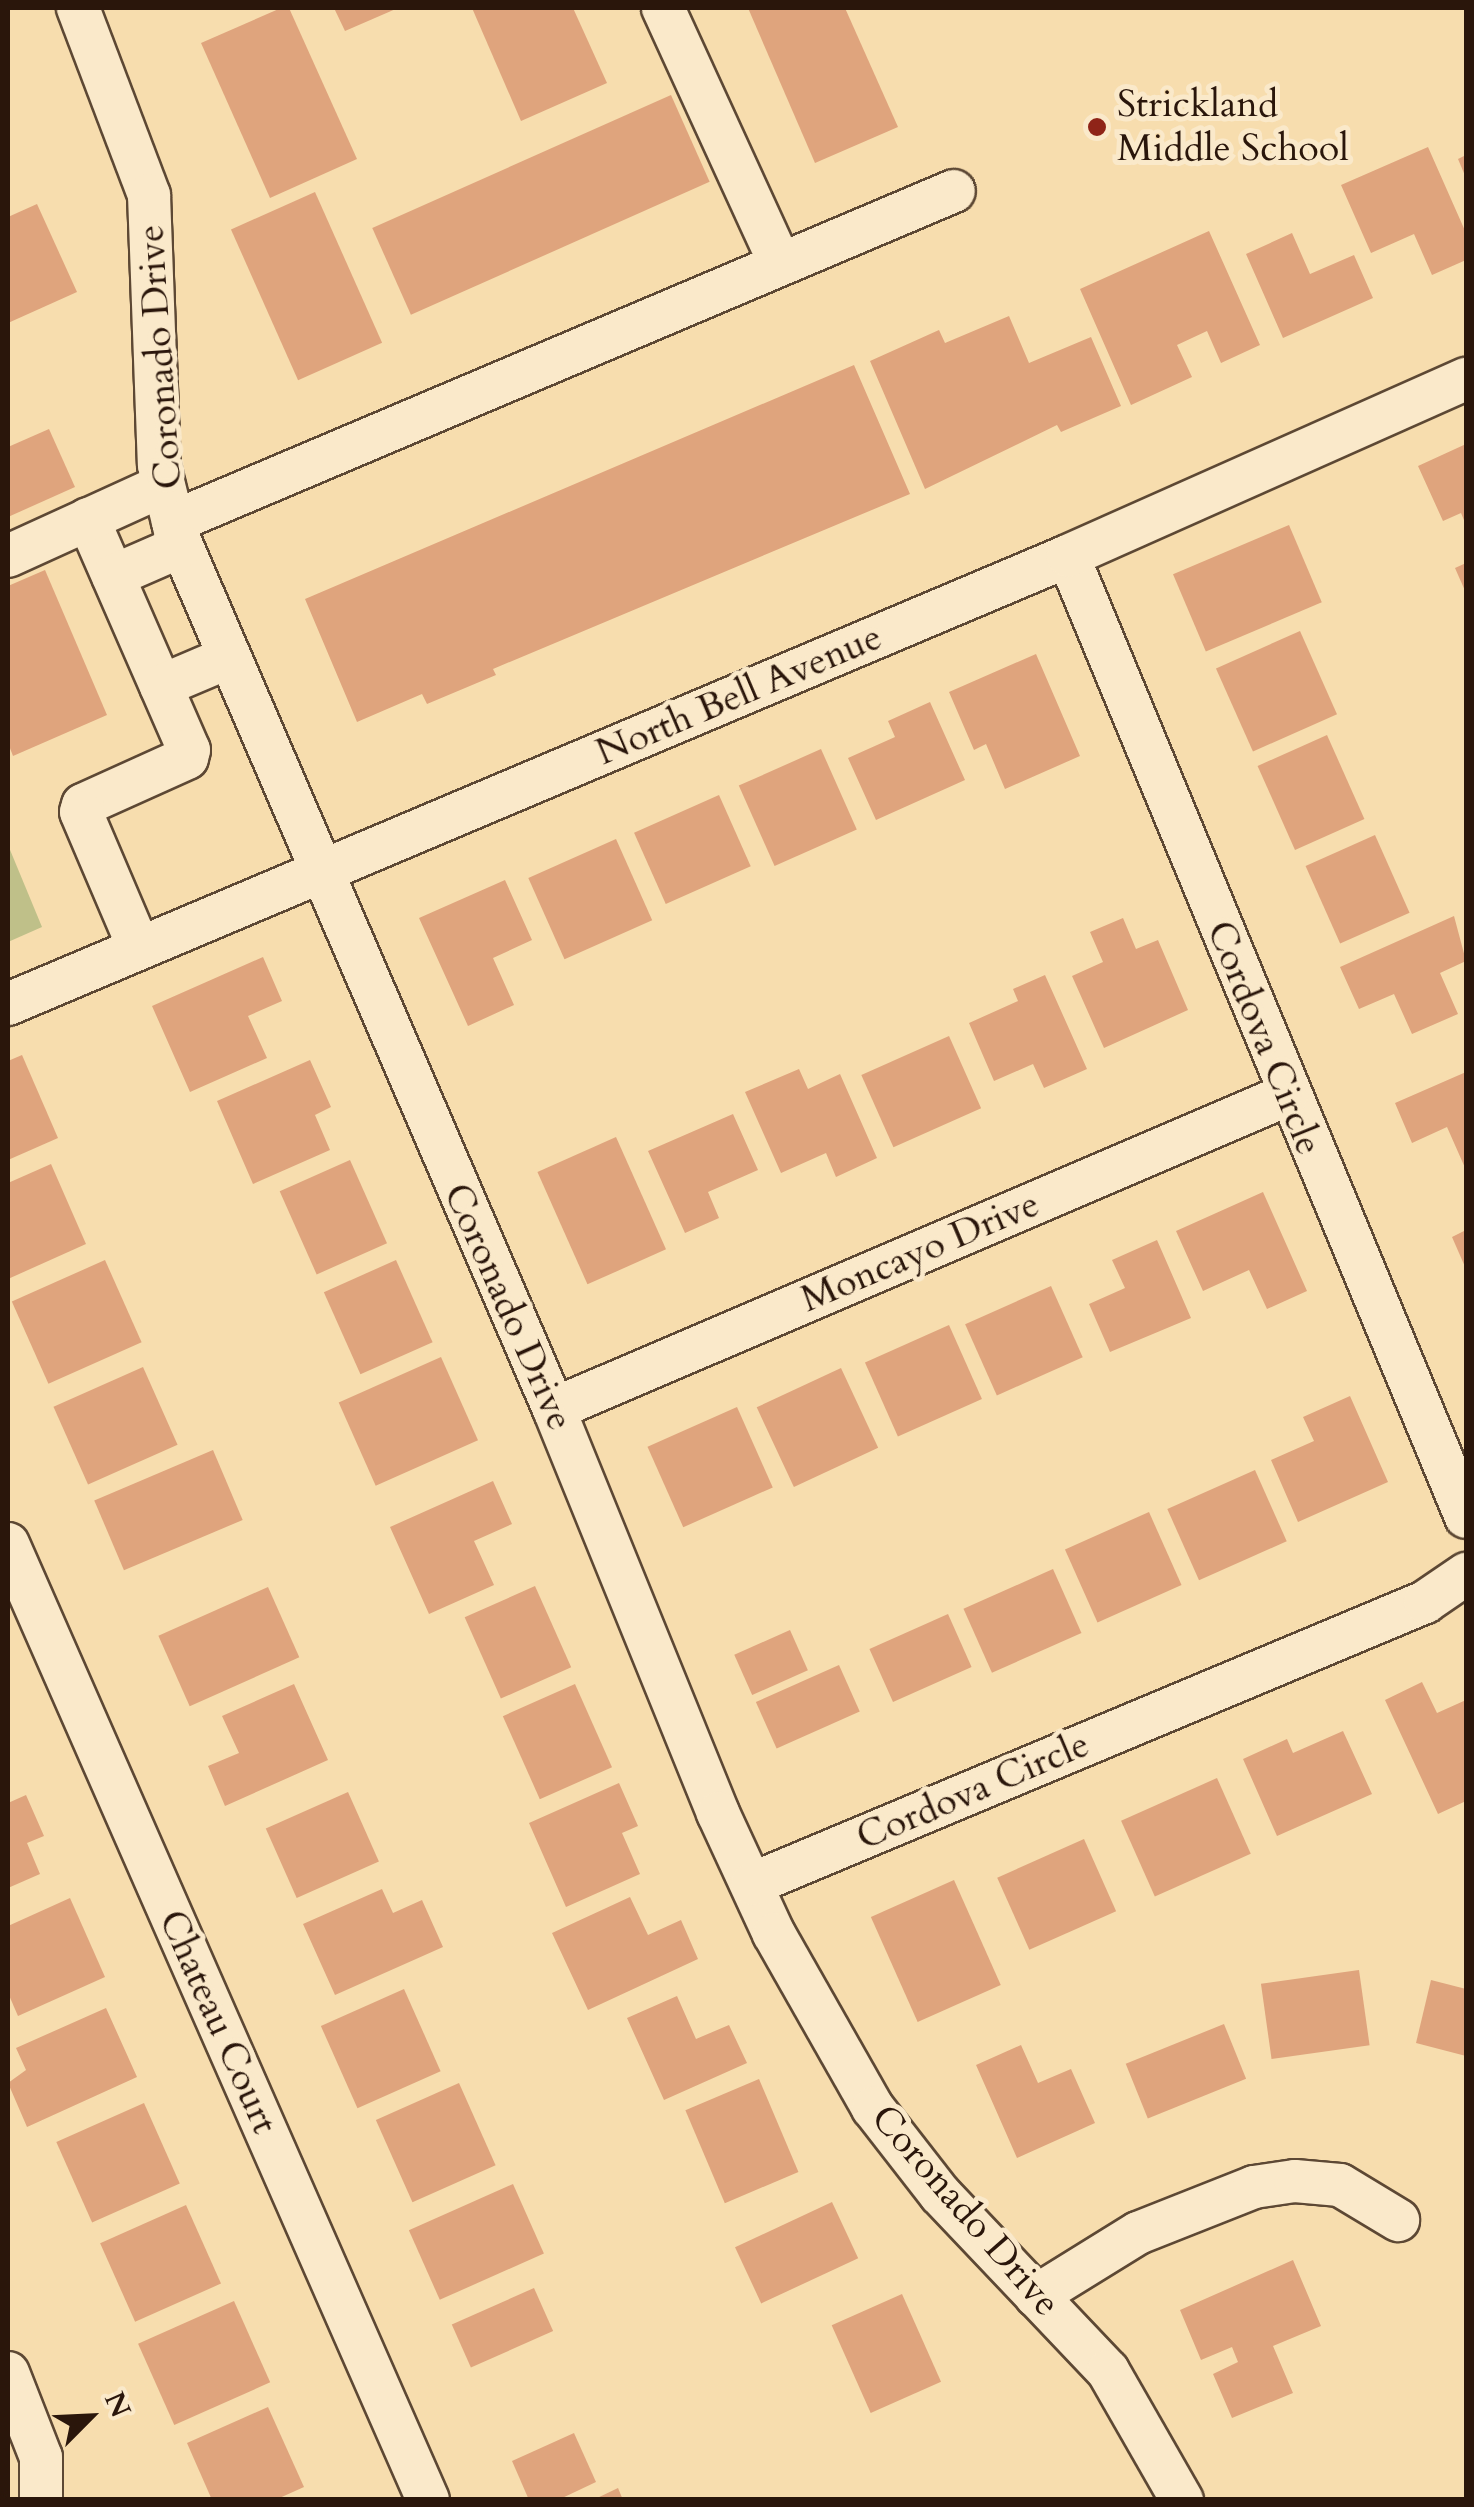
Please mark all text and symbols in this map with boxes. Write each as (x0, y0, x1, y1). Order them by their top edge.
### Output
place label: Strickland Middle School (1117, 82, 1349, 172)
marker: Strickland Middle School (1086, 116, 1108, 138)
street label: Coronado Drive (128, 223, 192, 491)
street label: North Bell Avenue (589, 614, 889, 776)
street label: Cordova Circle (1196, 915, 1332, 1161)
street label: Coronado Drive (433, 1177, 583, 1437)
street label: Moncayo Drive (794, 1181, 1046, 1323)
street label: Cordova Circle (850, 1722, 1096, 1860)
street label: Chateau Court (148, 1903, 288, 2141)
street label: Coronado Drive (861, 2096, 1069, 2326)
north arrow (40, 2367, 140, 2467)
text: N (95, 2386, 140, 2424)

